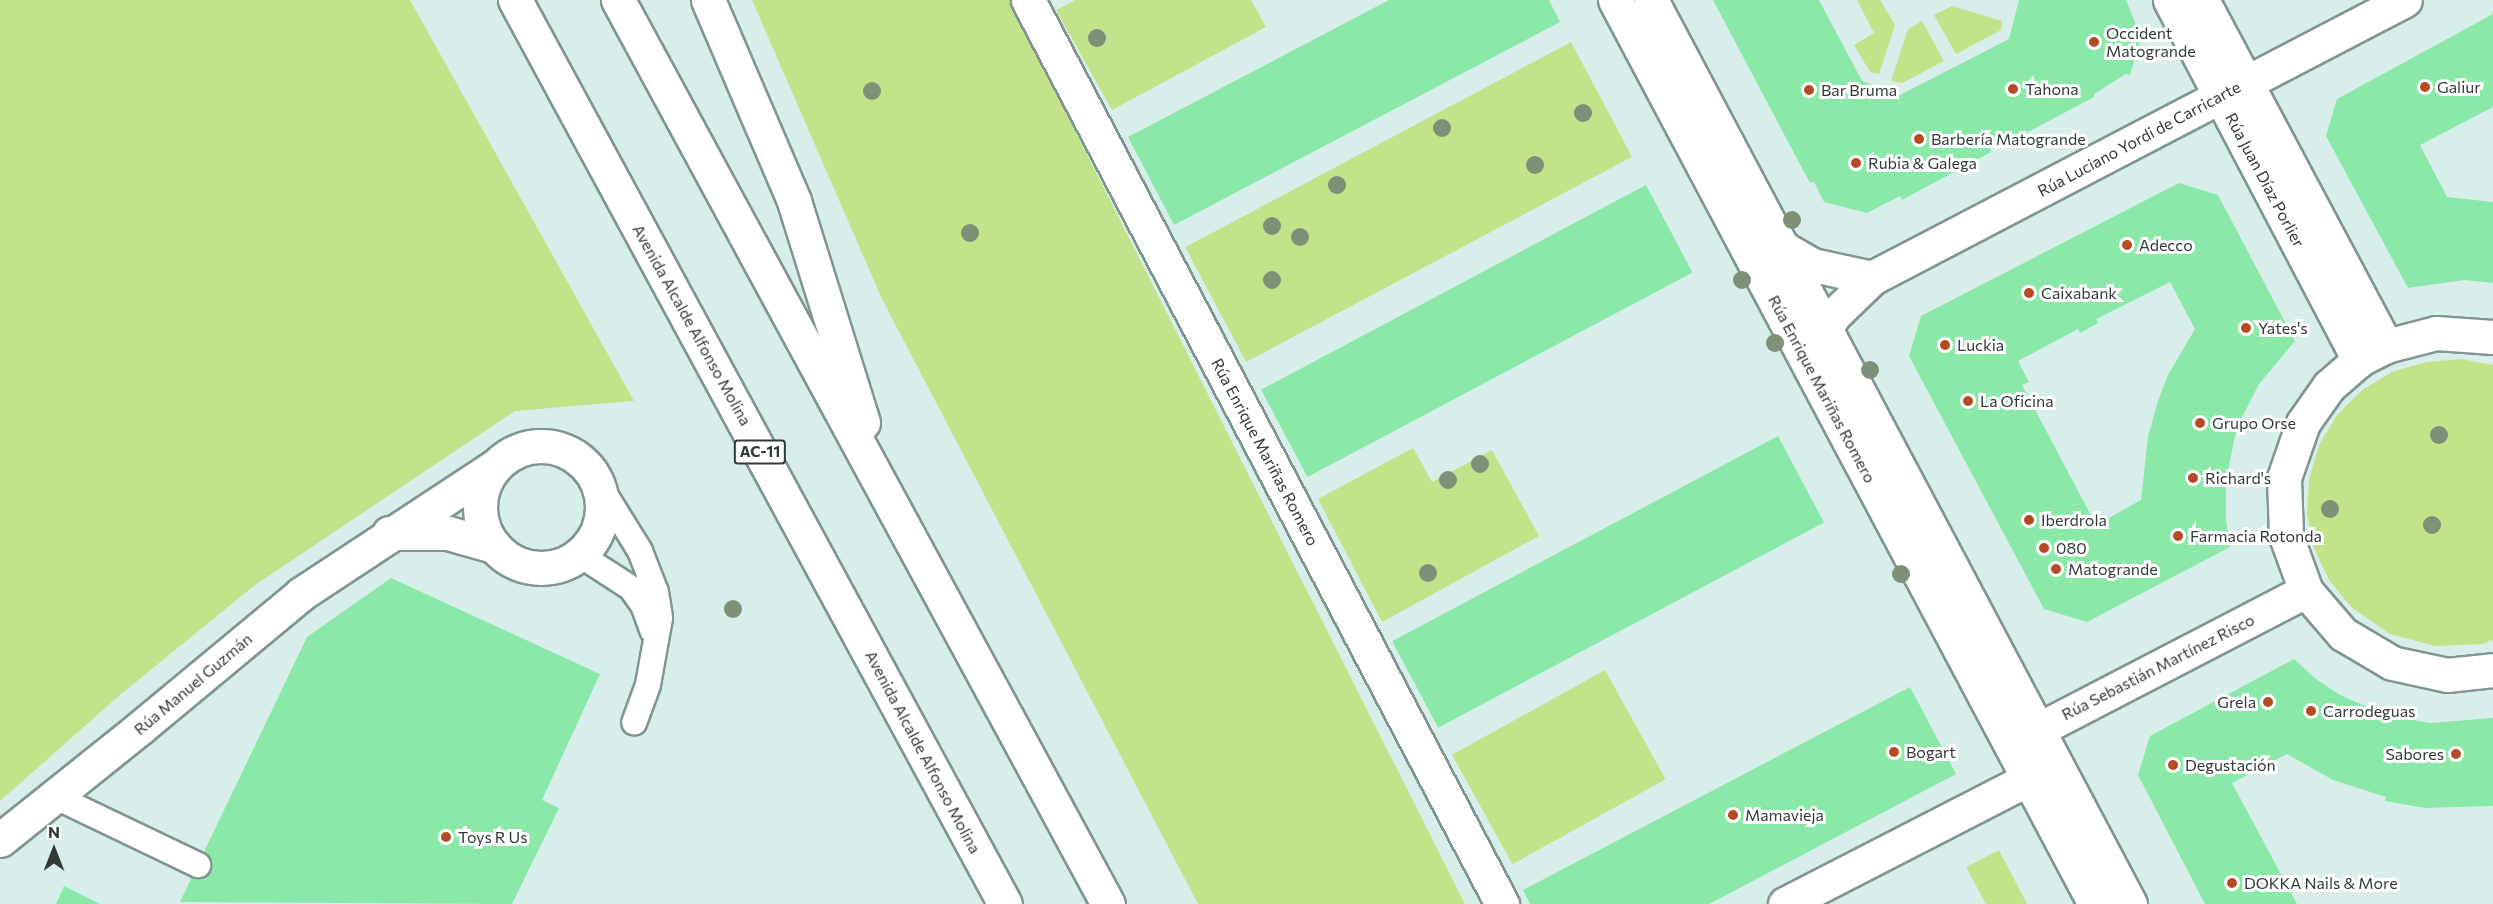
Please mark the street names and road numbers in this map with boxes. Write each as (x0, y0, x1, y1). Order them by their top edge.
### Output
street label: Rúa Luciano Yordi de Carricarte (2034, 77, 2244, 201)
street label: Rúa Juan Díaz Porlier (2222, 110, 2308, 250)
street label: Avenida Alcalde Alfonso Molina (629, 221, 755, 429)
street label: Rúa Enrique Mariñas Romero (1764, 292, 1880, 486)
street label: Rúa Enrique Mariñas Romero (1207, 355, 1323, 549)
road number: AC-11 (733, 440, 787, 464)
street label: Rúa Sebastián Martínez Risco (2058, 610, 2258, 724)
street label: Rúa Manuel Guzmán (130, 629, 256, 739)
street label: Avenida Alcalde Alfonso Molina (861, 647, 985, 857)

